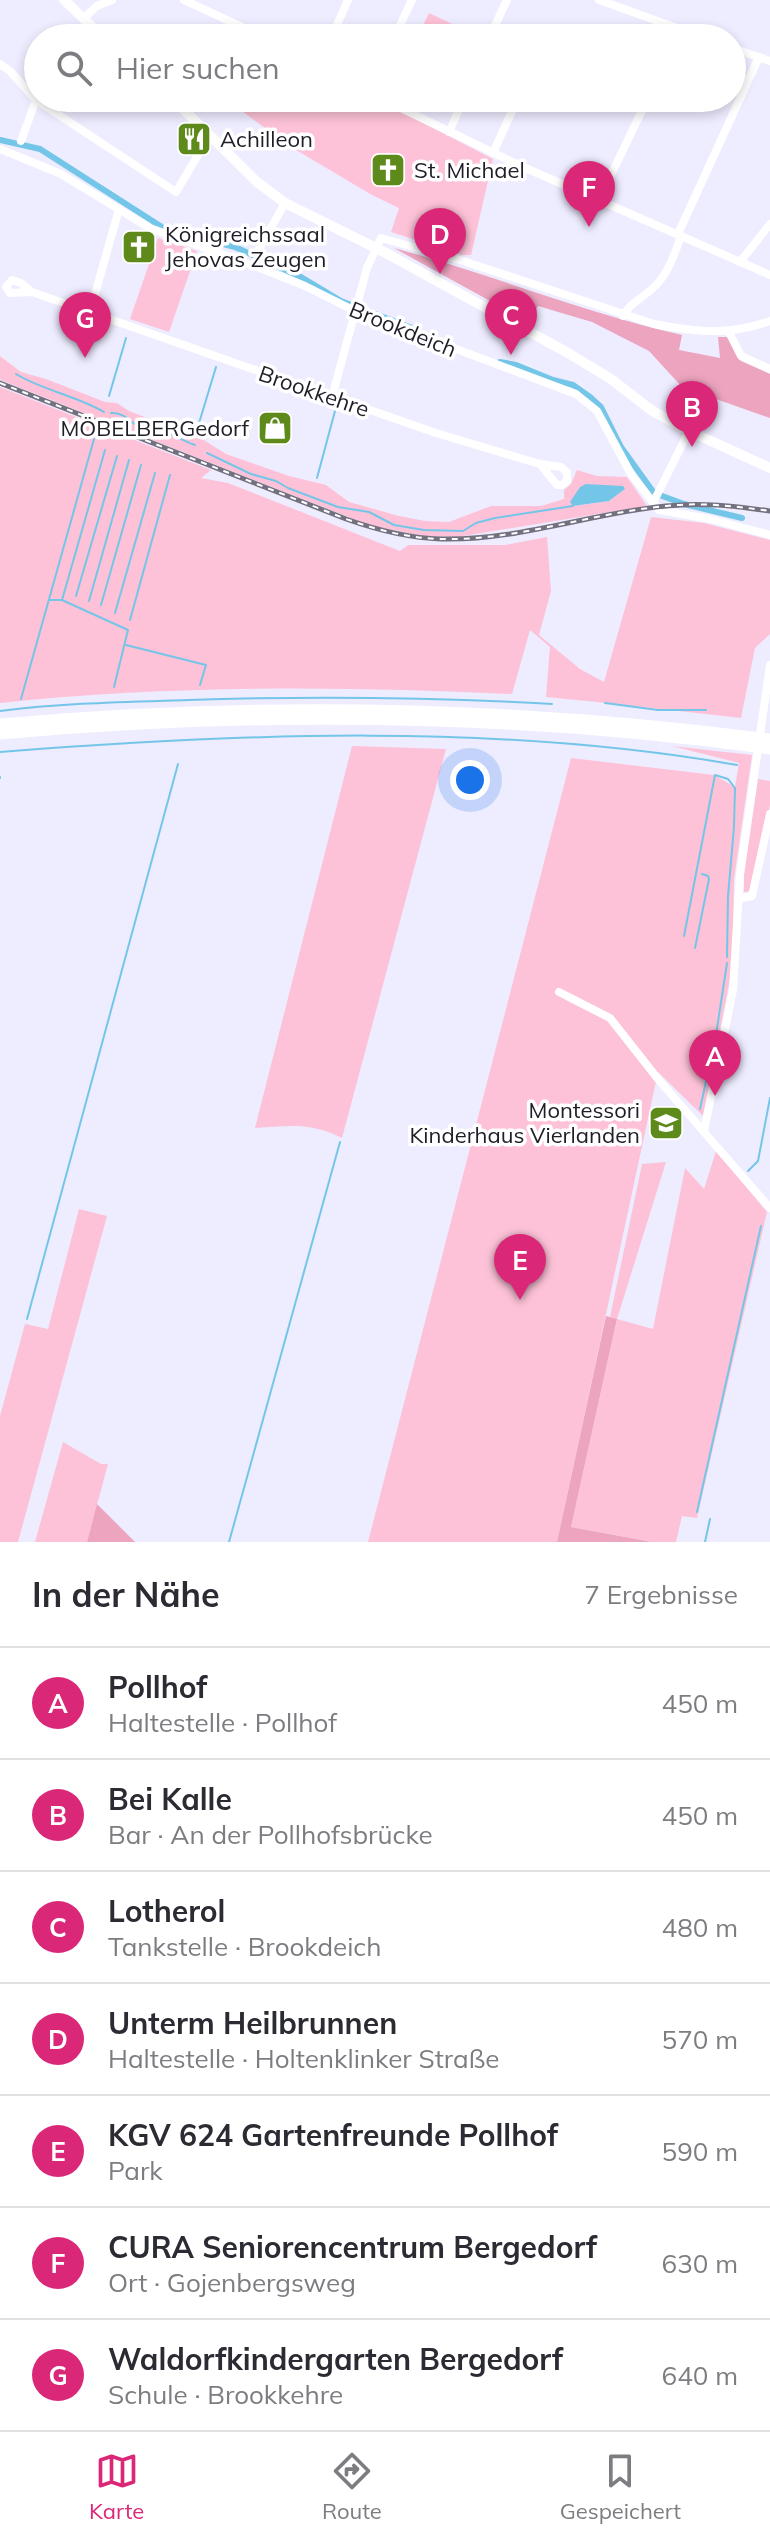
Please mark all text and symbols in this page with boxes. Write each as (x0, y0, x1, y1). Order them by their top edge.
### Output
search box (24, 24, 746, 112)
icon: search (52, 46, 96, 90)
text: Hier suchen (116, 49, 280, 87)
restaurant icon: Achilleon (175, 120, 213, 158)
place label: Achilleon (220, 125, 313, 153)
church icon: St. Michael (369, 151, 407, 189)
place label: St. Michael (414, 156, 525, 184)
pin: F (563, 161, 615, 227)
pin: D (414, 208, 466, 274)
place label: Königreichssaal Jehovas Zeugen (165, 220, 326, 273)
church icon: Königreichssaal Jehovas Zeugen (120, 228, 158, 266)
pin: C (485, 289, 537, 355)
pin: G (59, 292, 111, 358)
street label: Brookdeich (345, 295, 461, 363)
street label: Brookkehre (255, 359, 373, 423)
pin: B (666, 381, 718, 447)
shop icon: MÖBELBERGedorf (256, 409, 294, 447)
place label: MÖBELBERGedorf (60, 414, 250, 442)
your location (450, 760, 490, 800)
pin: A (689, 1030, 741, 1096)
place label: Montessori Kinderhaus Vierlanden (409, 1096, 640, 1149)
school or university icon: Montessori Kinderhaus Vierlanden (647, 1104, 685, 1142)
pin: E (494, 1234, 546, 1300)
text: In der Nähe (32, 1573, 220, 1616)
text: 7 Ergebnisse (584, 1578, 738, 1611)
text: Pollhof (108, 1668, 207, 1706)
text: A (48, 1687, 68, 1720)
text: 450 m (662, 1687, 738, 1720)
text: Haltestelle · Pollhof (108, 1706, 337, 1739)
text: Bei Kalle (108, 1780, 232, 1818)
text: B (49, 1799, 67, 1832)
text: 450 m (662, 1799, 738, 1832)
text: Bar · An der Pollhofsbrücke (108, 1818, 433, 1851)
text: Lotherol (108, 1892, 225, 1930)
text: C (49, 1911, 67, 1944)
text: 480 m (662, 1911, 738, 1944)
text: Tankstelle · Brookdeich (108, 1930, 381, 1963)
text: Unterm Heilbrunnen (108, 2004, 397, 2042)
text: D (48, 2023, 68, 2056)
text: 570 m (662, 2023, 738, 2056)
text: Haltestelle · Holtenklinker Straße (108, 2042, 499, 2075)
text: KGV 624 Gartenfreunde Pollhof (108, 2116, 558, 2154)
text: E (50, 2135, 66, 2168)
text: 590 m (662, 2135, 738, 2168)
text: Park (108, 2154, 163, 2187)
text: CURA Seniorencentrum Bergedorf (108, 2228, 597, 2266)
text: F (51, 2247, 65, 2280)
text: 630 m (662, 2247, 738, 2280)
text: Ort · Gojenbergsweg (108, 2266, 356, 2299)
text: Waldorfkindergarten Bergedorf (108, 2340, 563, 2378)
text: G (48, 2359, 68, 2392)
text: 640 m (662, 2359, 738, 2392)
text: Schule · Brookkehre (108, 2378, 343, 2411)
tab: Karte (89, 2449, 144, 2525)
tab: Route (322, 2449, 382, 2525)
tab: Gespeichert (560, 2449, 681, 2525)

